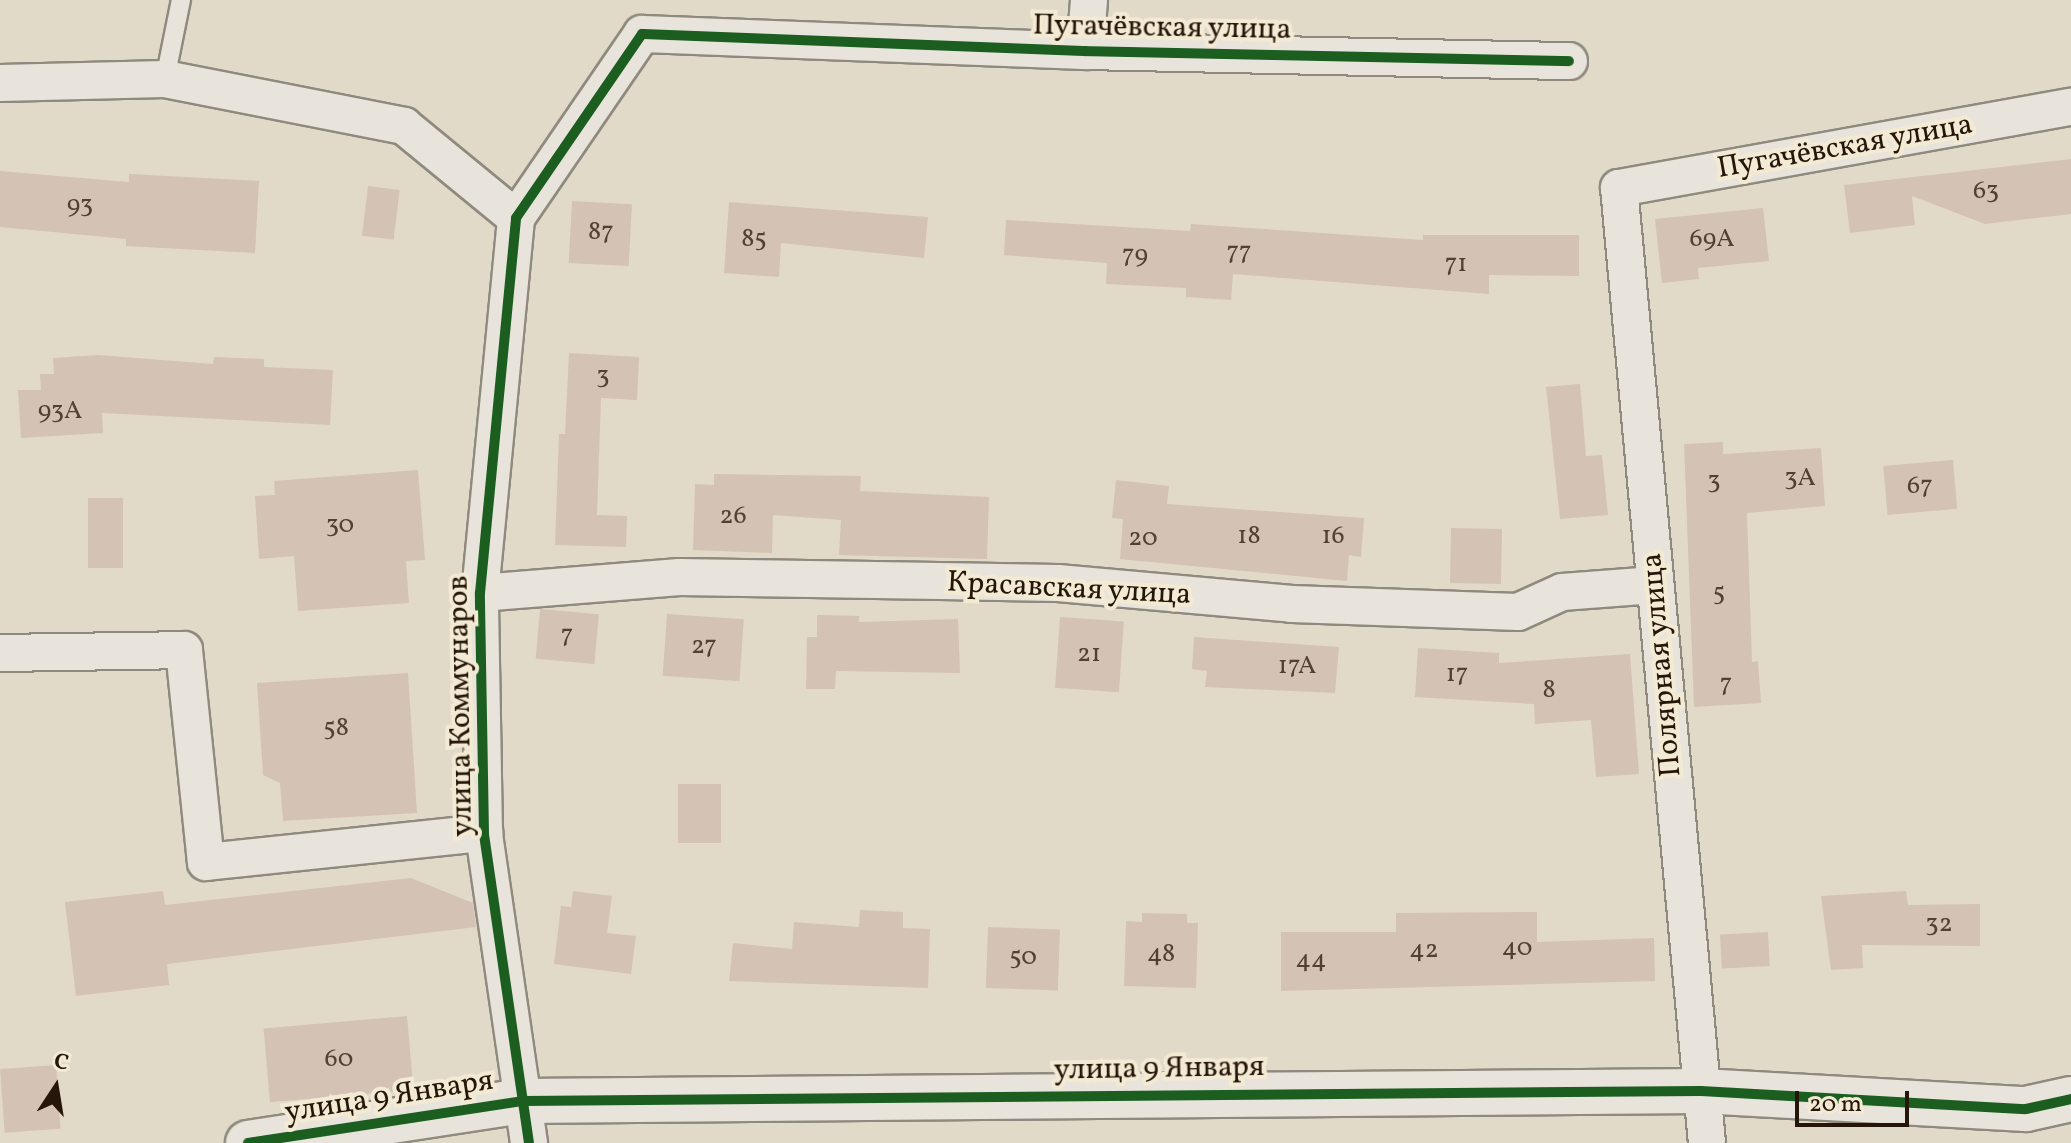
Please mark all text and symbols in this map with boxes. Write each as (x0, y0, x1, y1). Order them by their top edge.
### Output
street label: Пугачёвская улица (1032, 8, 1292, 48)
street label: Пугачёвская улица (1714, 107, 1976, 187)
house number: 63 (1973, 176, 1999, 208)
house number: 93 (67, 190, 93, 222)
house number: 87 (588, 217, 614, 249)
house number: 85 (741, 224, 767, 256)
house number: 69А (1690, 224, 1734, 256)
house number: 77 (1226, 237, 1252, 269)
house number: 79 (1122, 240, 1148, 272)
house number: 71 (1445, 249, 1467, 281)
house number: 3 (596, 361, 610, 393)
house number: 93А (38, 396, 82, 428)
house number: 3А (1784, 463, 1816, 495)
house number: 3 (1707, 466, 1721, 498)
house number: 67 (1907, 471, 1933, 503)
house number: 26 (719, 501, 747, 533)
house number: 30 (326, 510, 354, 542)
house number: 18 (1237, 521, 1261, 553)
house number: 16 (1321, 521, 1345, 553)
house number: 20 (1128, 523, 1158, 555)
street label: Полярная улица (1634, 551, 1690, 779)
street label: Красавская улица (945, 565, 1193, 613)
street label: улица Коммунаров (441, 575, 481, 837)
house number: 5 (1713, 578, 1725, 610)
house number: 7 (561, 620, 573, 652)
house number: 27 (691, 631, 717, 663)
house number: 21 (1077, 639, 1101, 671)
house number: 17А (1278, 651, 1316, 683)
house number: 17 (1446, 659, 1468, 691)
house number: 7 (1720, 669, 1732, 701)
house number: 8 (1542, 675, 1556, 707)
house number: 58 (323, 713, 349, 745)
house number: 32 (1925, 909, 1953, 941)
house number: 40 (1502, 933, 1532, 965)
house number: 42 (1409, 935, 1439, 967)
house number: 48 (1147, 939, 1175, 971)
house number: 50 (1009, 942, 1037, 974)
house number: 44 (1295, 945, 1327, 977)
house number: 60 (325, 1044, 353, 1076)
text: С (51, 1046, 71, 1080)
north arrow (16, 1047, 96, 1127)
street label: улица 9 Января (1053, 1049, 1265, 1089)
street label: улица 9 Января (282, 1063, 496, 1131)
scale bar (1799, 1075, 1913, 1125)
text: 20 m (1809, 1088, 1862, 1122)

